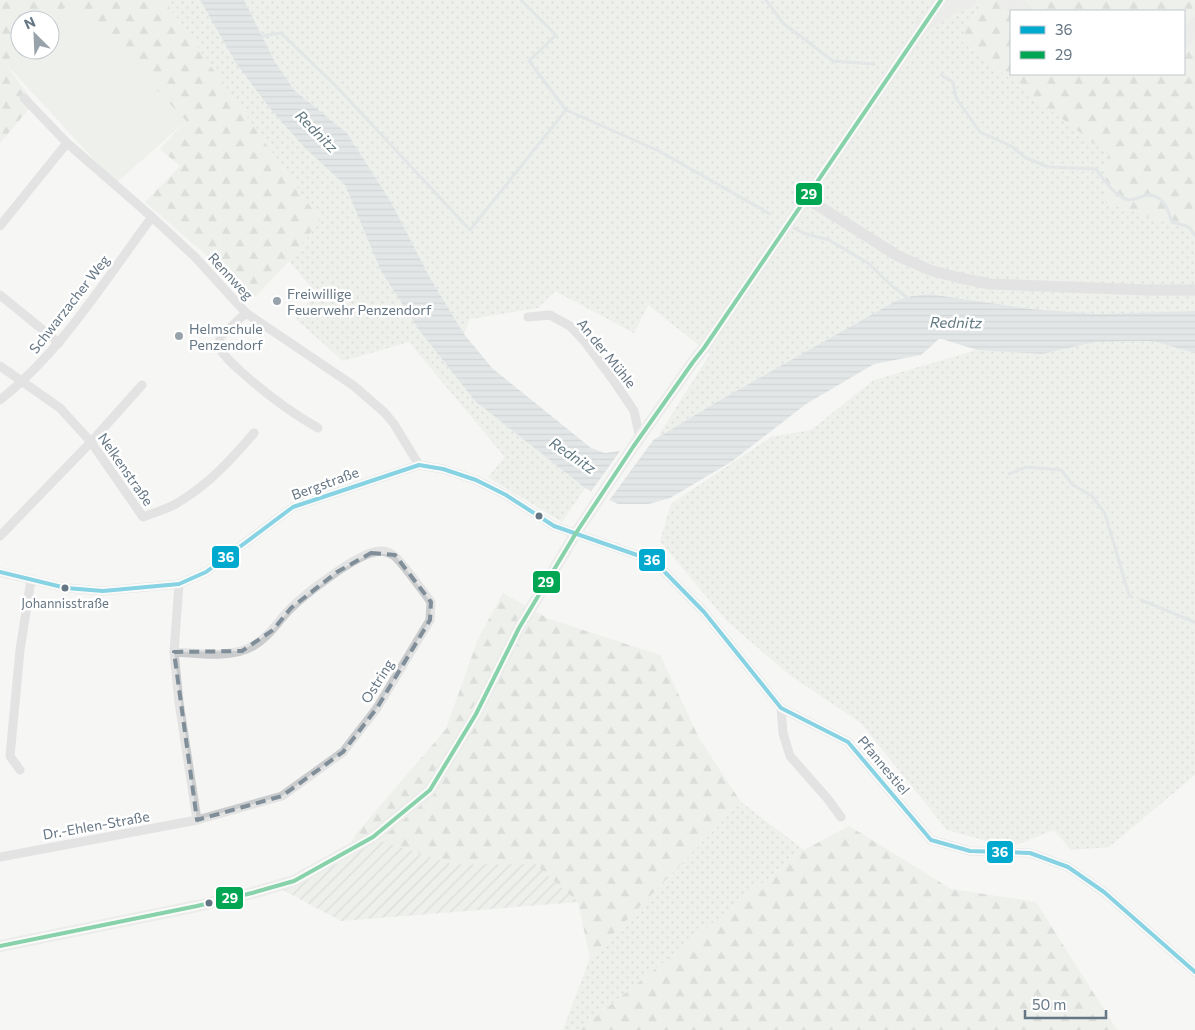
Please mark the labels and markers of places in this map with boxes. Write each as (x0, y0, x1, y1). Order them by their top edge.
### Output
place label: Freiwillige Feuerwehr Penzendorf (287, 285, 432, 318)
marker: Freiwillige Feuerwehr Penzendorf (271, 295, 283, 307)
place label: Helmschule Penzendorf (189, 320, 263, 353)
marker: Helmschule Penzendorf (173, 330, 185, 342)
unlabelled marker (534, 511, 544, 521)
marker: Johannisstraße (60, 583, 70, 593)
place label: Johannisstraße (21, 595, 109, 611)
unlabelled marker (204, 898, 214, 908)

